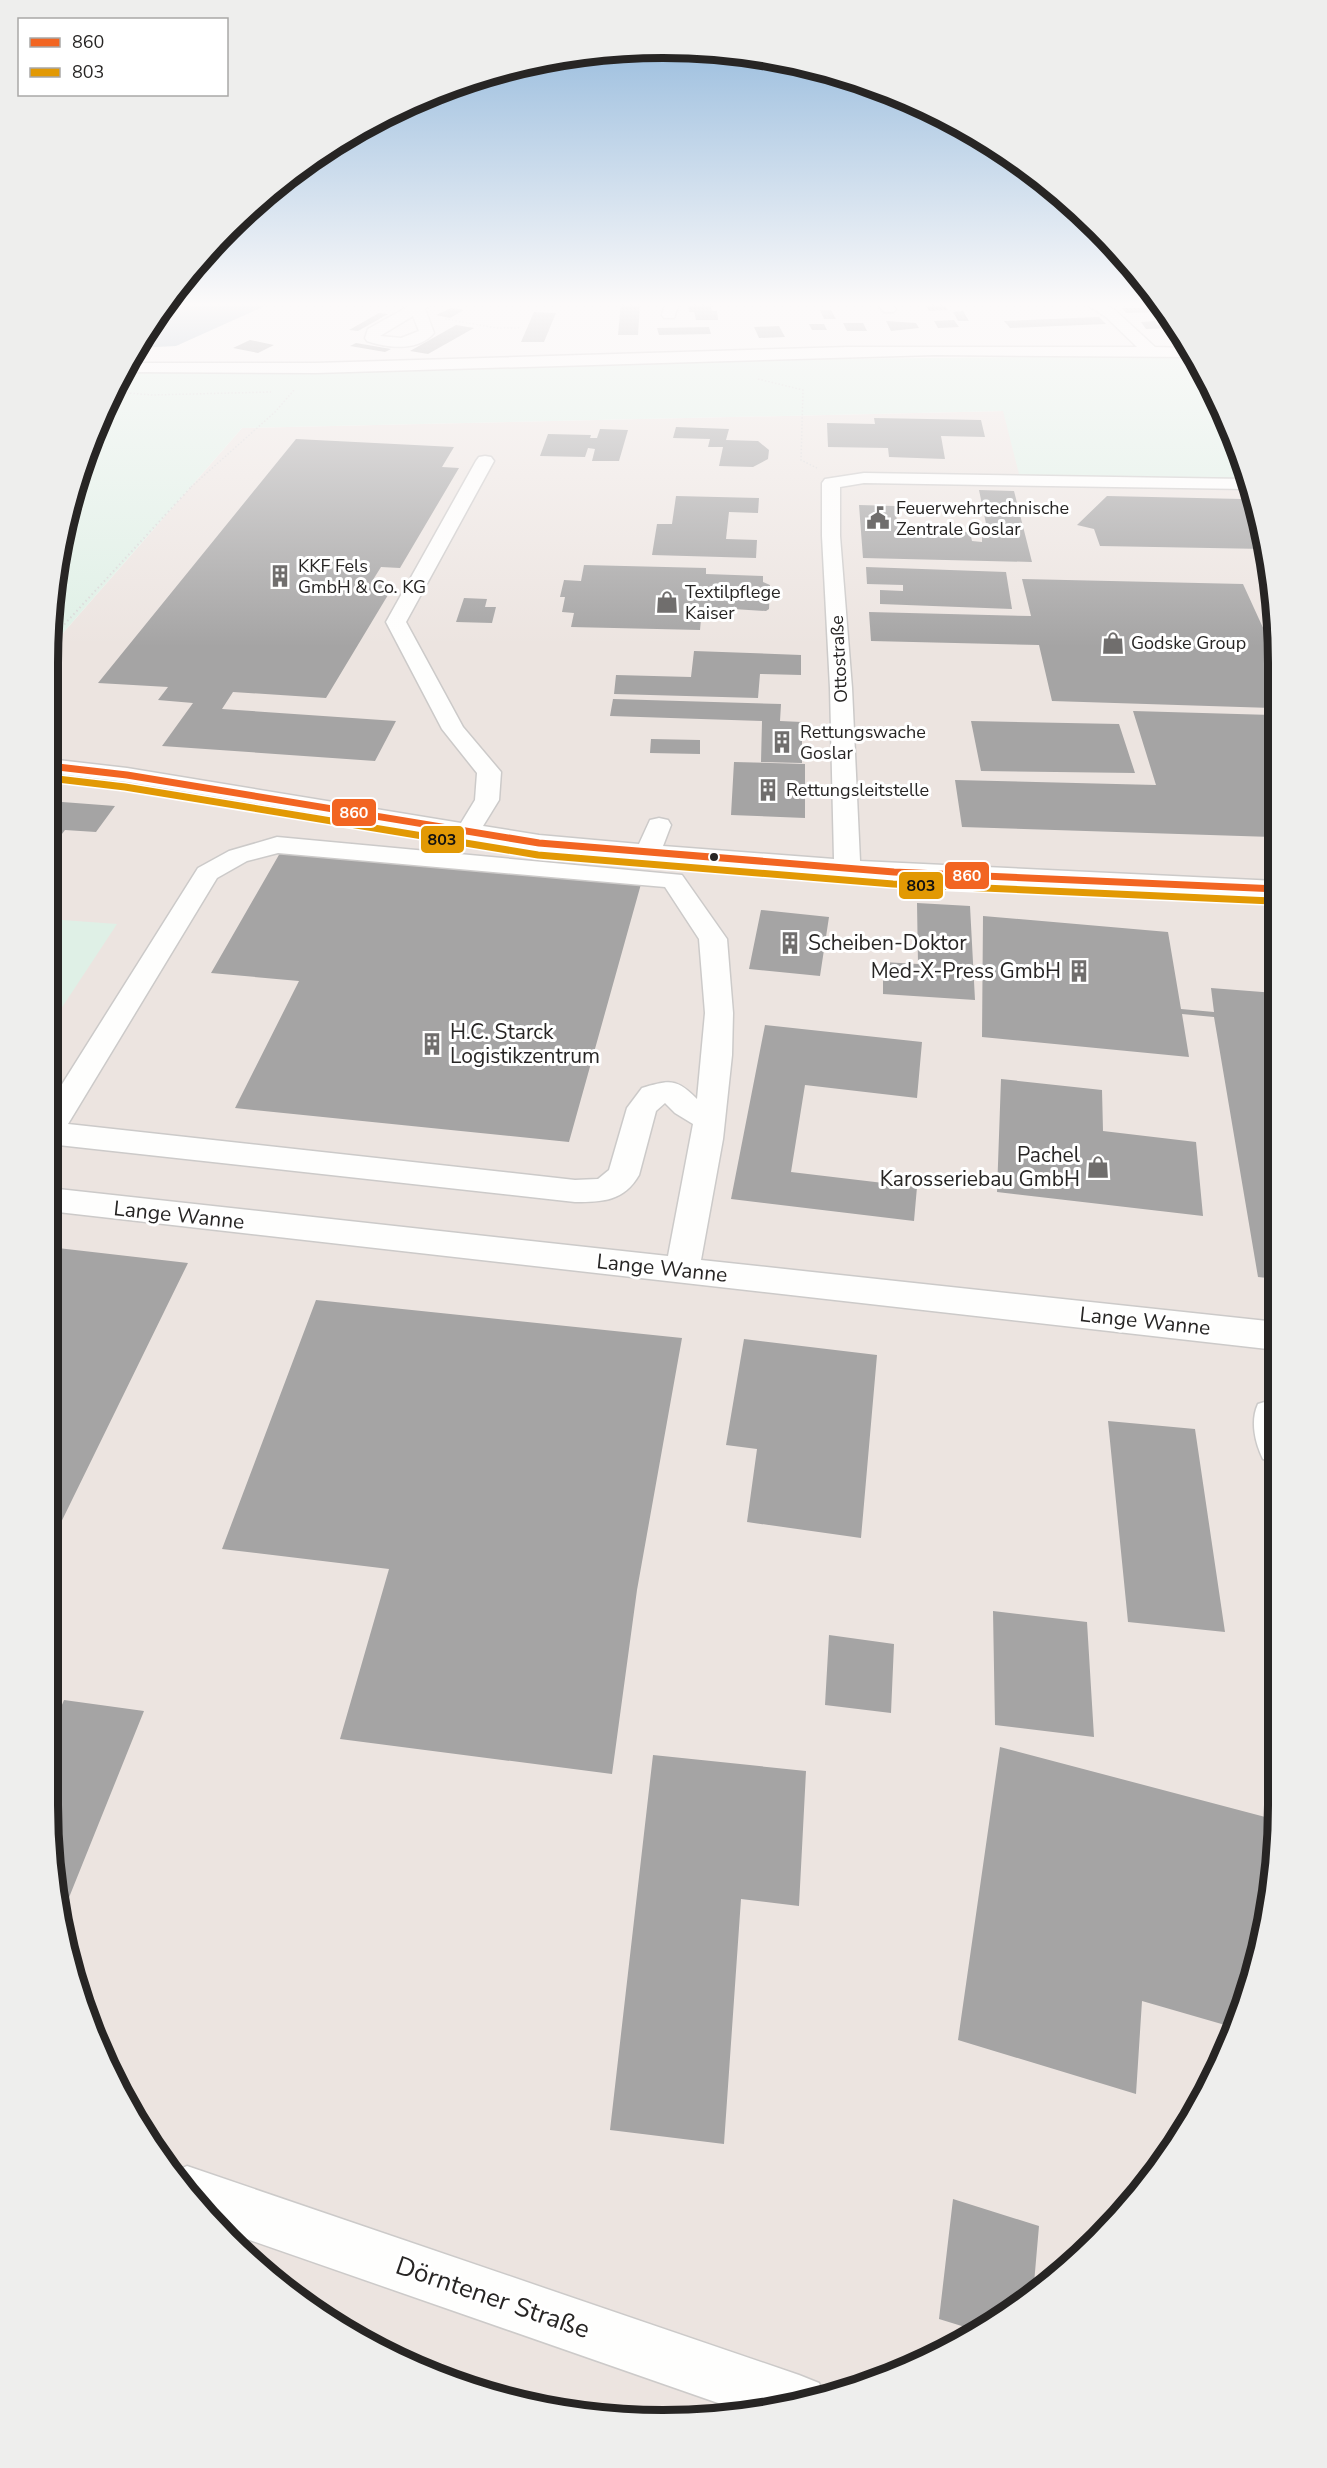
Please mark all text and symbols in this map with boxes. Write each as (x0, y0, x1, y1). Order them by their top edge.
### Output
legend (18, 18, 228, 96)
text: 860 (72, 30, 104, 54)
text: 803 (72, 60, 104, 84)
place label: Feuerwehrtechnische Zentrale Goslar (896, 496, 1069, 541)
public building icon: Feuerwehrtechnische Zentrale Goslar (865, 505, 891, 531)
place label: KKF Fels GmbH & Co. KG (298, 554, 426, 599)
building icon: KKF Fels GmbH & Co. KG (267, 563, 293, 589)
place label: Textilpflege Kaiser (685, 580, 781, 625)
shop icon: Textilpflege Kaiser (654, 589, 680, 615)
street label: Ottostraße (825, 615, 853, 703)
shop icon: Godske Group (1100, 630, 1126, 656)
place label: Godske Group (1131, 631, 1246, 655)
place label: Rettungswache Goslar (800, 720, 926, 765)
building icon: Rettungswache Goslar (769, 729, 795, 755)
building icon: Rettungsleitstelle (755, 777, 781, 803)
place label: Rettungsleitstelle (786, 778, 929, 802)
line badge: 860 (331, 798, 377, 827)
text: 860 (340, 802, 368, 824)
line badge: 803 (420, 825, 465, 854)
text: 803 (428, 829, 456, 851)
unlabelled marker (708, 851, 720, 863)
line badge: 860 (944, 861, 990, 890)
text: 860 (953, 865, 981, 887)
line badge: 803 (898, 871, 944, 900)
text: 803 (907, 875, 935, 897)
place label: Scheiben-Doktor (808, 929, 967, 957)
building icon: Scheiben-Doktor (777, 930, 803, 956)
place label: Med-X-Press GmbH (871, 957, 1061, 985)
building icon: Med-X-Press GmbH (1066, 958, 1092, 984)
place label: H.C. Starck Logistikzentrum (450, 1018, 600, 1070)
building icon: H.C. Starck Logistikzentrum (419, 1031, 445, 1057)
place label: Pachel Karosseriebau GmbH (880, 1141, 1081, 1193)
shop icon: Pachel Karosseriebau GmbH (1085, 1154, 1111, 1180)
street label: Lange Wanne (112, 1194, 246, 1236)
street label: Lange Wanne (595, 1247, 729, 1289)
street label: Lange Wanne (1078, 1300, 1212, 1342)
street label: Dörntener Straße (391, 2248, 595, 2347)

